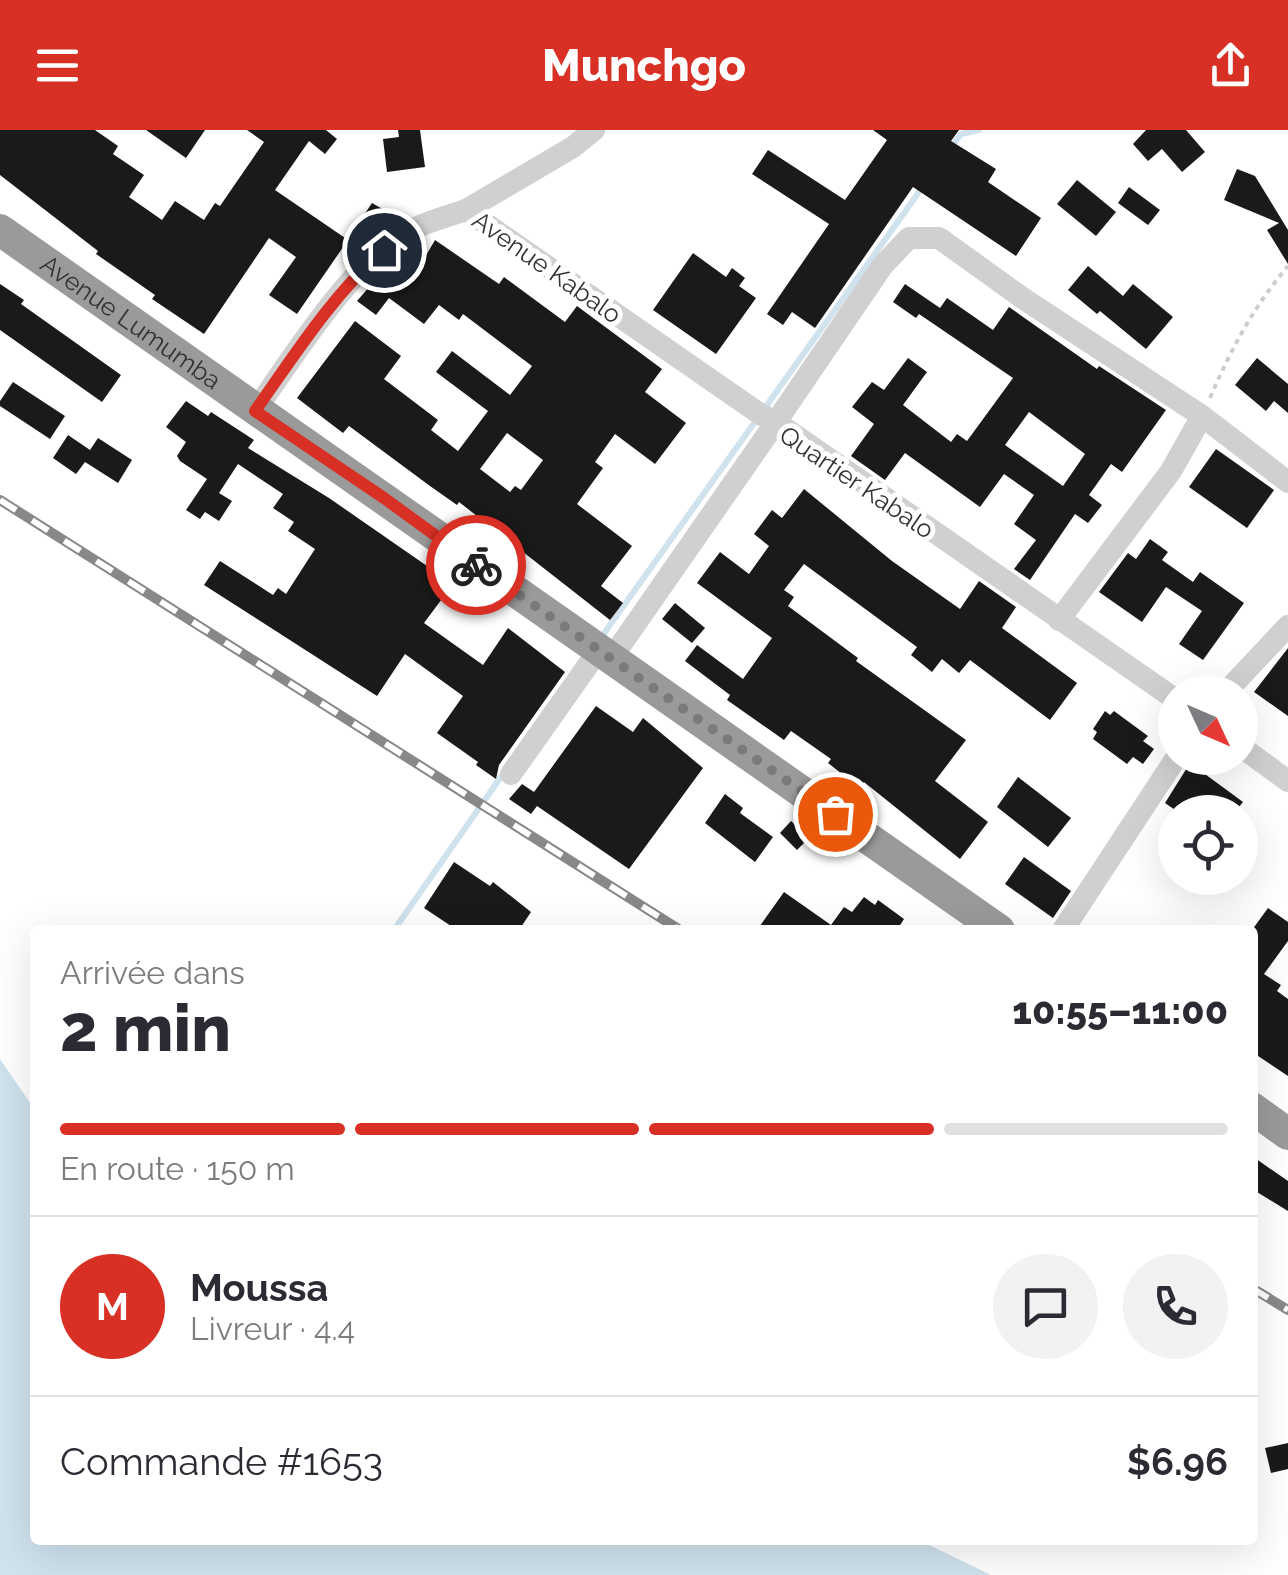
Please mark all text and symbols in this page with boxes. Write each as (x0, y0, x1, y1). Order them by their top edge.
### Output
icon: menu (30, 38, 85, 93)
icon: share (1203, 38, 1258, 93)
text: Munchgo (542, 39, 746, 92)
street label: Avenue Kabalo (467, 205, 627, 329)
pin (342, 208, 427, 293)
icon: home (357, 223, 412, 278)
street label: Avenue Lumumba (35, 248, 227, 395)
street label: Quartier Kabalo (774, 419, 940, 545)
courier (426, 515, 526, 615)
icon: bike (449, 538, 504, 593)
north arrow (1158, 675, 1258, 775)
map controls (1158, 675, 1258, 895)
pin (793, 772, 878, 857)
icon: bag (808, 787, 863, 842)
button: locate (1158, 795, 1258, 895)
text: Arrivée dans (60, 954, 245, 991)
text: 10:55–11:00 (1012, 988, 1228, 1033)
text: 2 min (60, 990, 231, 1066)
text: En route · 150 m (60, 1150, 295, 1187)
button: chat (993, 1254, 1098, 1359)
button: phone (1123, 1254, 1228, 1359)
text: Moussa (190, 1265, 328, 1310)
text: M (96, 1284, 129, 1329)
text: Livreur · 4.4 (190, 1310, 355, 1347)
text: Commande #1653 (60, 1439, 383, 1484)
text: $6.96 (1127, 1439, 1228, 1484)

